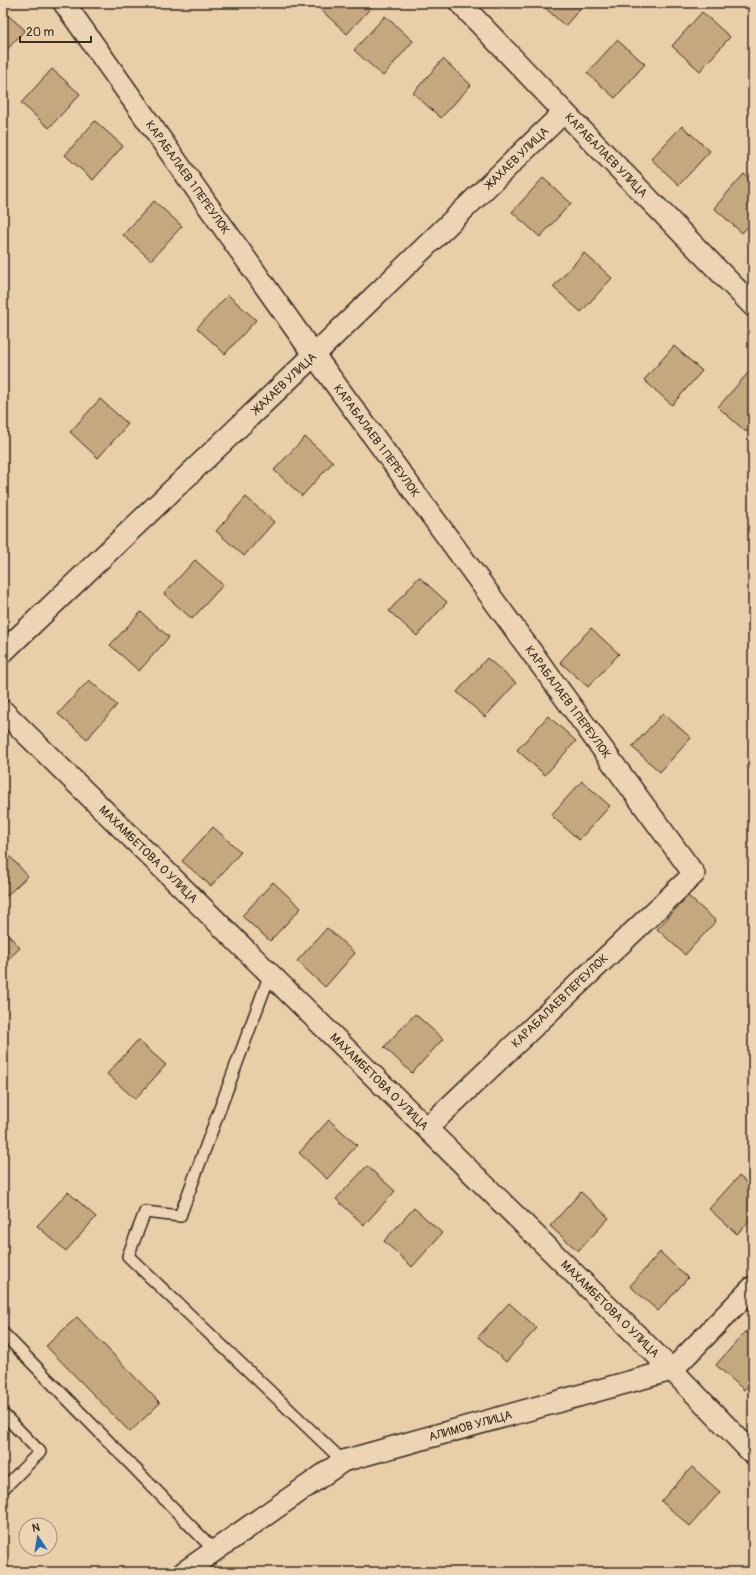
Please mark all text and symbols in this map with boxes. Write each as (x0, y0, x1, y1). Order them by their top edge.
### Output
scale bar (20, 18, 91, 44)
text: 20 m (26, 25, 55, 40)
street label: КАРАБАЛАЕВ УЛИЦА (562, 110, 651, 201)
street label: КАРАБАЛАЕВ 1 ПЕРЕУЛОК (142, 118, 233, 237)
street label: ЖАХАЕВ УЛИЦА (481, 123, 552, 193)
street label: ЖАХАЕВ УЛИЦА (248, 349, 320, 419)
street label: КАРАБАЛАЕВ 1 ПЕРЕУЛОК (331, 381, 423, 500)
street label: КАРАБАЛАЕВ 1 ПЕРЕУЛОК (522, 643, 614, 762)
street label: МАХАМБЕТОВА О УЛИЦА (96, 802, 201, 906)
street label: КАРАБАЛАЕВ ПЕРЕУЛОК (509, 951, 612, 1051)
street label: МАХАМБЕТОВА О УЛИЦА (327, 1030, 432, 1133)
street label: МАХАМБЕТОВА О УЛИЦА (558, 1257, 663, 1361)
street label: АЛИМОВ УЛИЦА (427, 1407, 514, 1444)
north arrow (18, 1517, 58, 1557)
text: N (31, 1520, 42, 1535)

